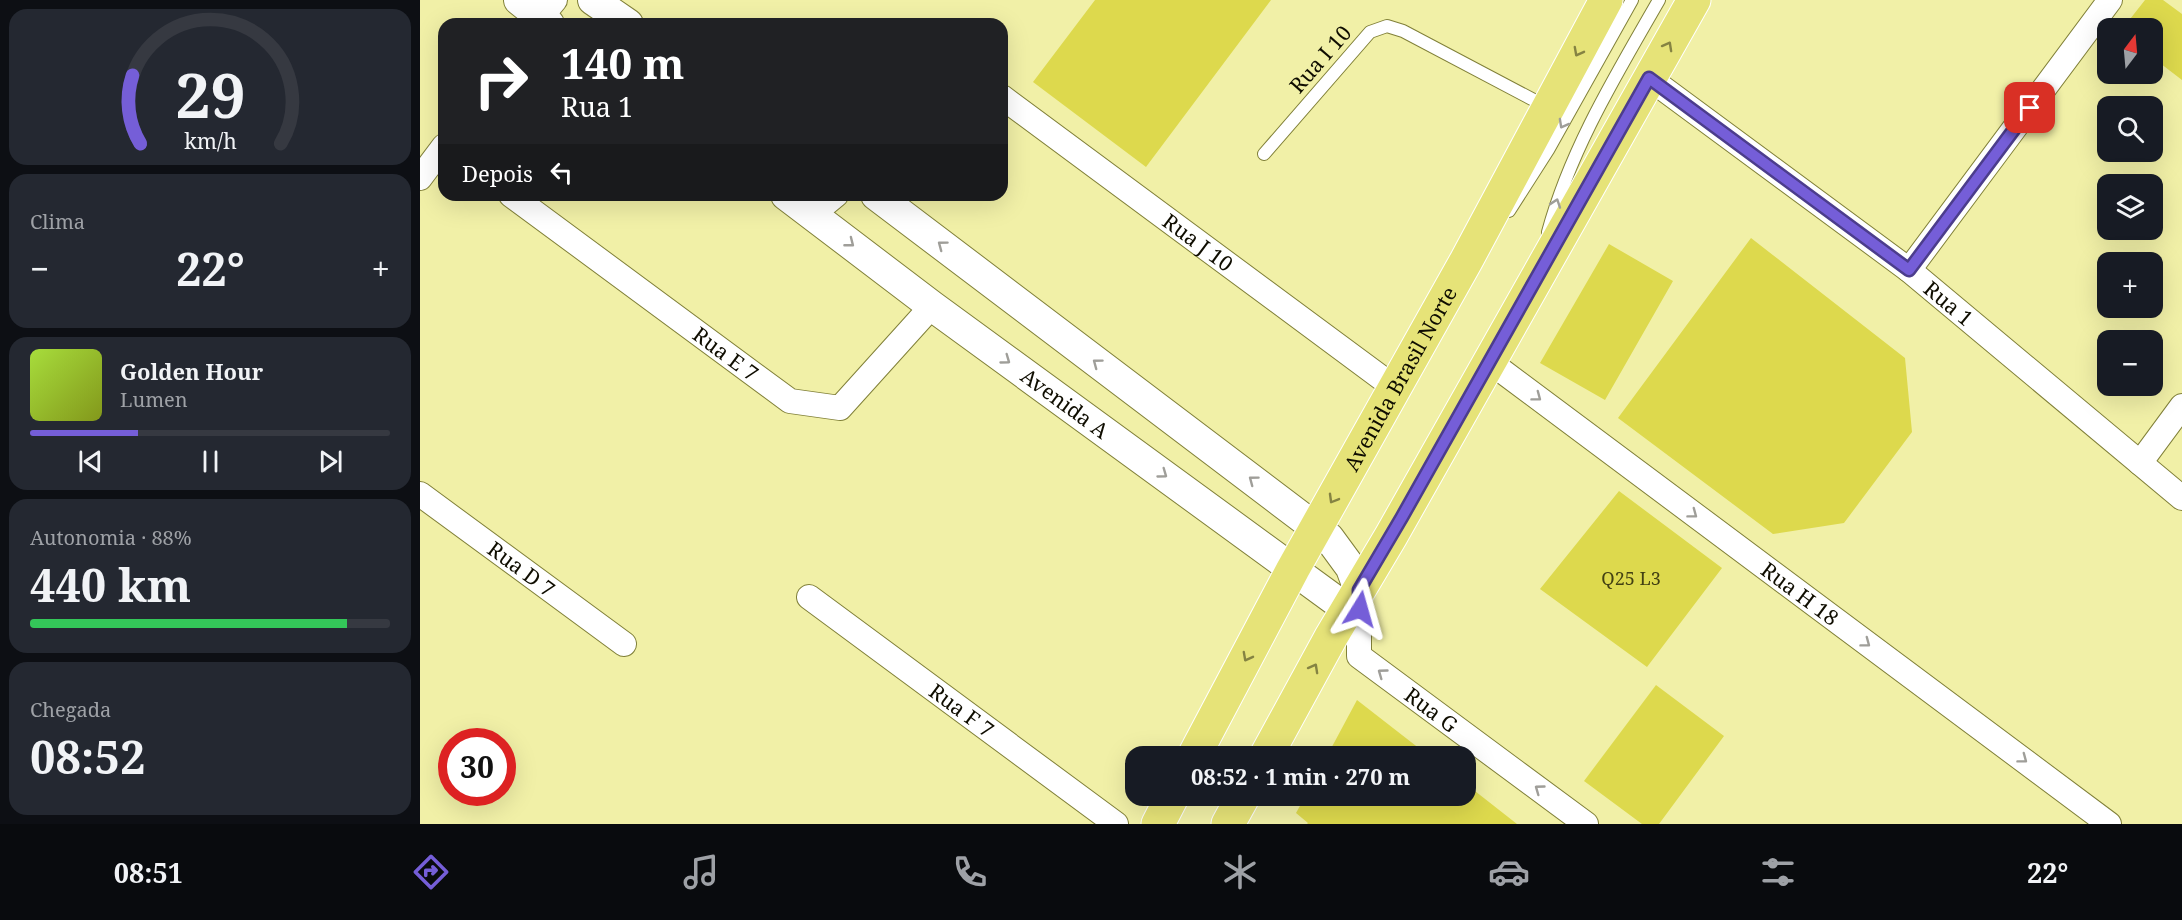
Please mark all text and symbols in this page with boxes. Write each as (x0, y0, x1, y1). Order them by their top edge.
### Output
north arrow (2097, 18, 2163, 84)
map controls (2097, 18, 2163, 396)
street label: Rua I 10 (1283, 19, 1357, 99)
text: 140 m (561, 34, 685, 91)
icon: right (462, 42, 540, 120)
one-way arrow (1661, 42, 1672, 52)
one-way arrow (1574, 45, 1585, 56)
text: 29 (175, 51, 245, 136)
pin (2004, 82, 2055, 133)
text: Rua 1 (561, 88, 633, 125)
icon: arrive (2013, 91, 2046, 124)
button: search (2097, 96, 2163, 162)
one-way arrow (1559, 118, 1570, 129)
text: km/h (184, 126, 237, 155)
icon: left (545, 156, 578, 189)
text: Depois (462, 158, 533, 188)
button: layers (2097, 174, 2163, 240)
one-way arrow (1549, 198, 1562, 209)
street label: Rua J 10 (1157, 207, 1239, 278)
text: Clima (30, 208, 85, 235)
one-way arrow (843, 235, 854, 246)
text: 22° (176, 238, 245, 299)
one-way arrow (937, 241, 948, 252)
text: − (30, 246, 49, 291)
text: + (372, 246, 390, 291)
button: + (2097, 252, 2163, 318)
street label: Rua 1 (1918, 274, 1979, 332)
street label: Avenida Brasil Norte (1337, 281, 1463, 476)
street label: Rua E 7 (687, 320, 764, 387)
button: − (2097, 330, 2163, 396)
one-way arrow (999, 353, 1010, 364)
text: Golden Hour (120, 356, 263, 386)
one-way arrow (1093, 359, 1104, 370)
street label: Avenida A (1015, 362, 1115, 445)
text: Lumen (120, 386, 188, 413)
one-way arrow (1530, 390, 1541, 401)
icon: previous (74, 445, 107, 478)
icon: pause (194, 445, 227, 478)
icon: next (314, 445, 347, 478)
one-way arrow (1157, 467, 1168, 478)
one-way arrow (1248, 477, 1259, 488)
one-way arrow (1329, 493, 1340, 503)
one-way arrow (1687, 506, 1698, 517)
text: Autonomia · 88% (30, 524, 192, 551)
street label: Rua D 7 (482, 535, 561, 603)
text: 440 km (30, 554, 191, 615)
street label: Rua H 18 (1756, 555, 1845, 632)
house number: Q25 L3 (1601, 566, 1661, 590)
position arrow (1328, 577, 1392, 641)
one-way arrow (1860, 636, 1871, 647)
one-way arrow (1243, 650, 1254, 661)
one-way arrow (1307, 664, 1319, 674)
one-way arrow (1377, 670, 1388, 681)
street label: Rua F 7 (924, 677, 1000, 743)
street label: Rua G (1399, 681, 1464, 738)
text: Chegada (30, 696, 111, 723)
text: 08:52 (30, 726, 145, 787)
speed limit sign: 30 (438, 728, 516, 806)
one-way arrow (2016, 752, 2027, 763)
text: 08:52 · 1 min · 270 m (1191, 761, 1410, 791)
one-way arrow (1534, 785, 1545, 796)
icon: directions (410, 851, 452, 893)
icon: music (680, 851, 722, 893)
icon: phone (949, 851, 991, 893)
icon: climate (1219, 851, 1261, 893)
icon: car (1488, 851, 1530, 893)
icon: filters (1757, 851, 1799, 893)
text: 08:51 (114, 854, 183, 891)
text: 22° (2027, 854, 2068, 891)

